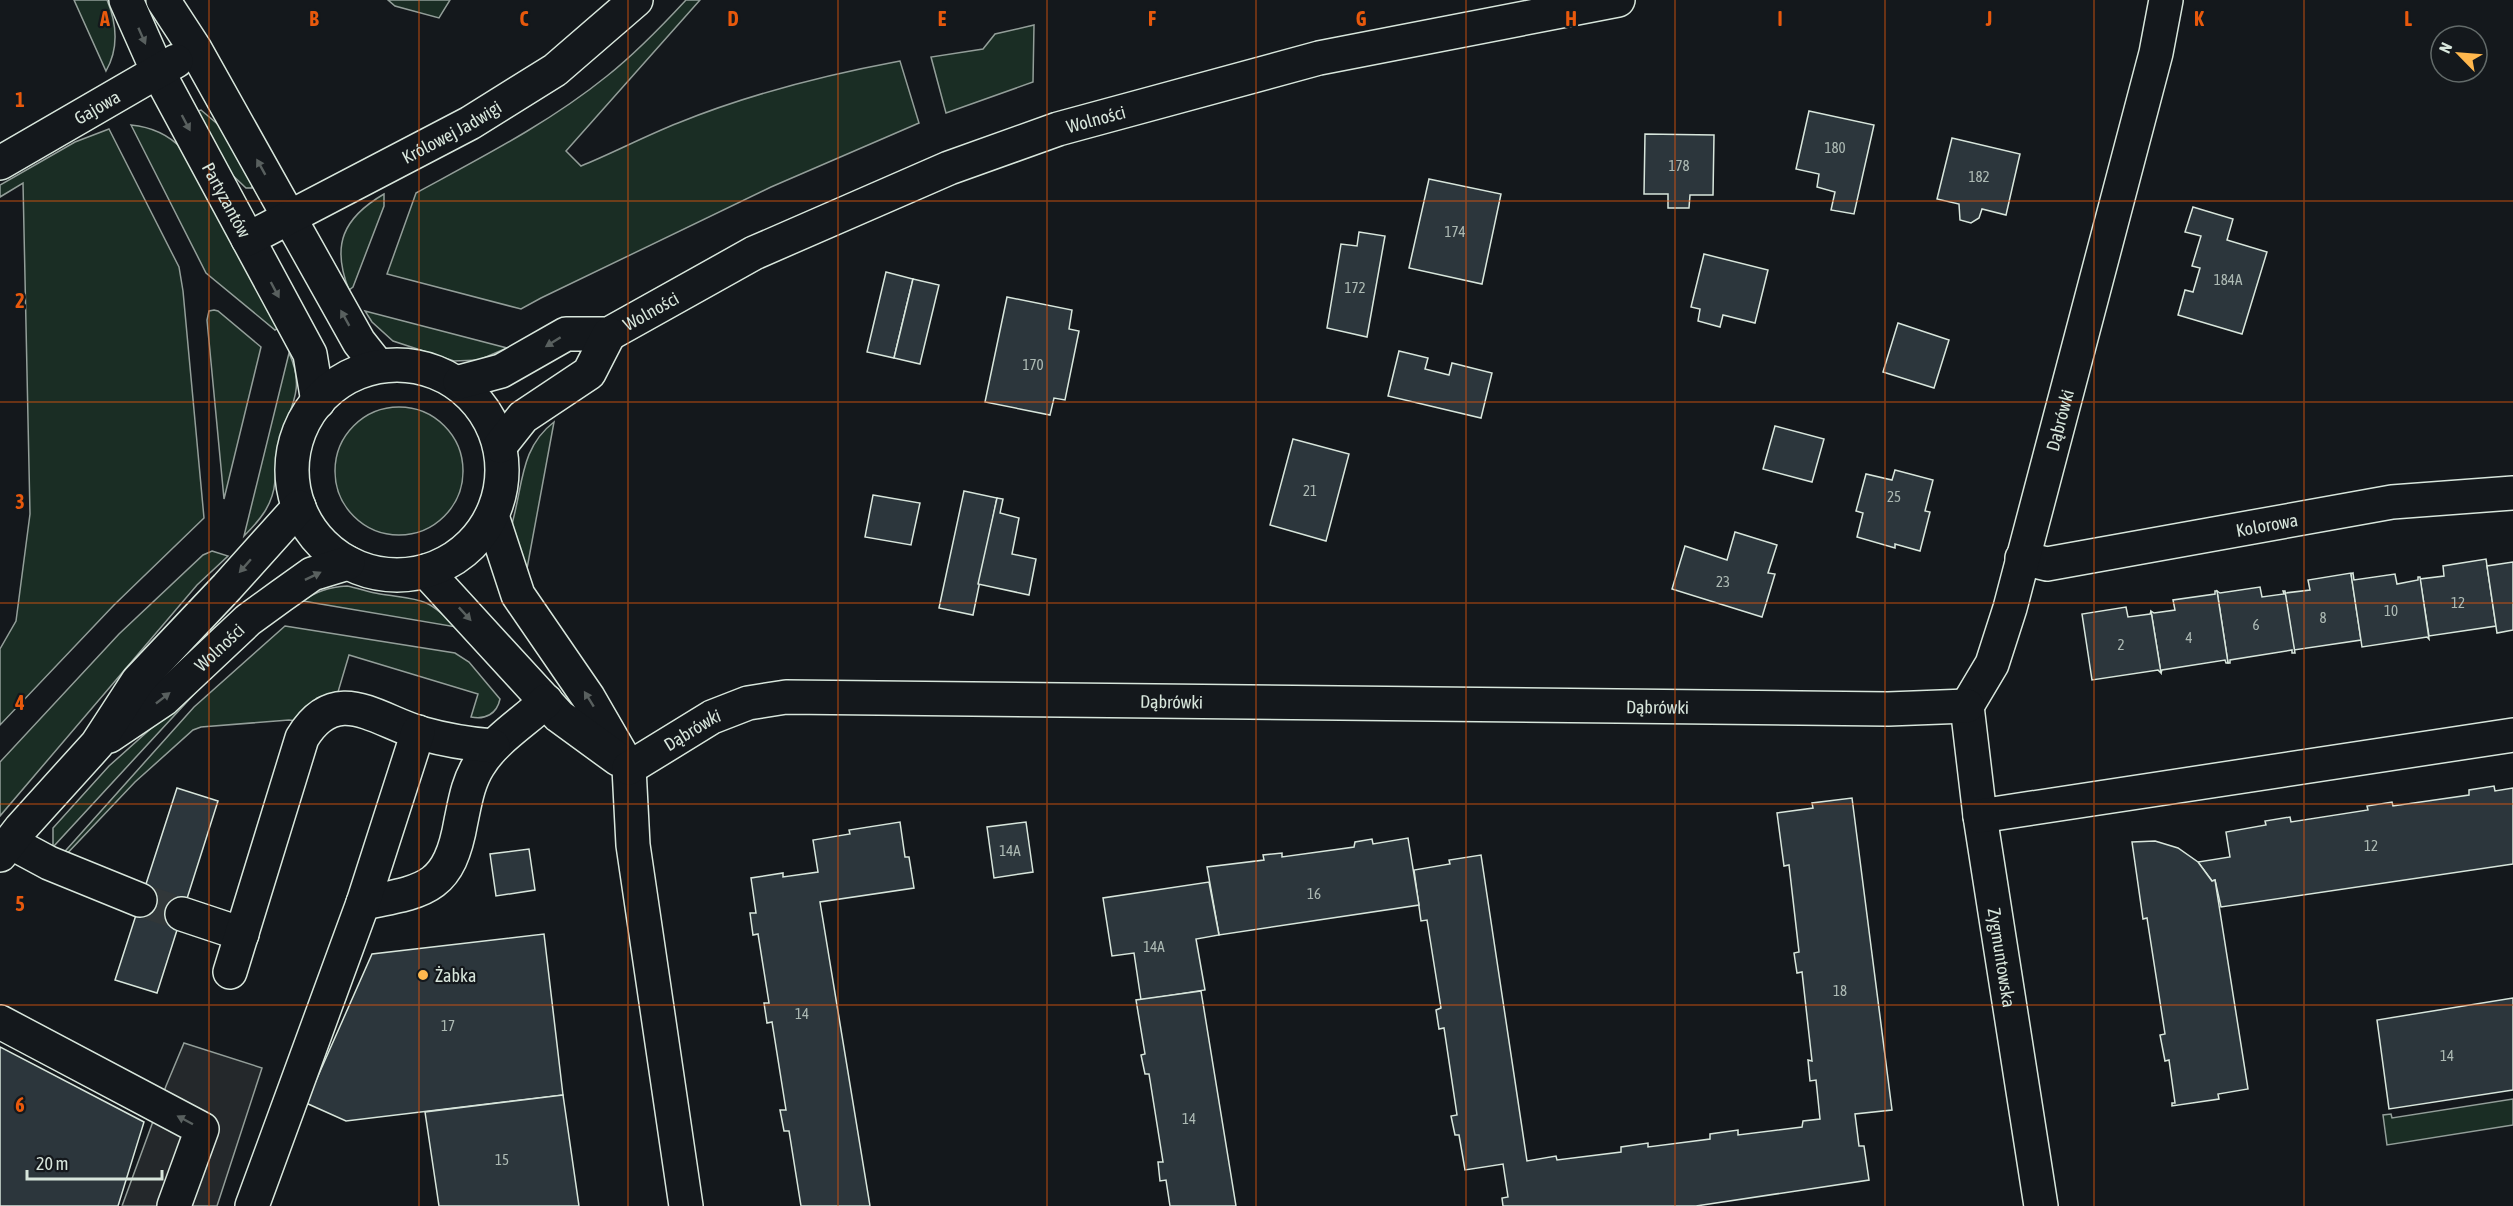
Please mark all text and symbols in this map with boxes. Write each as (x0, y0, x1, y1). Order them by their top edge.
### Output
text: A (99, 7, 110, 30)
text: B (309, 7, 319, 30)
text: C (520, 7, 529, 30)
text: D (727, 7, 739, 30)
text: E (938, 7, 947, 30)
text: F (1148, 7, 1156, 30)
text: G (1356, 7, 1367, 30)
text: H (1565, 7, 1577, 30)
text: I (1777, 7, 1783, 30)
text: J (1985, 7, 1992, 30)
text: K (2194, 7, 2204, 30)
text: L (2404, 7, 2412, 30)
north arrow (2429, 24, 2489, 84)
one-way arrow (137, 27, 147, 45)
text: N (2435, 40, 2456, 56)
street label: Gajowa (70, 85, 123, 128)
text: 1 (15, 88, 25, 111)
street label: Królowej Jadwigi (398, 96, 505, 167)
street label: Wolności (1064, 101, 1128, 137)
one-way arrow (181, 115, 191, 132)
house number: 180 (1824, 139, 1846, 156)
house number: 178 (1668, 157, 1690, 174)
one-way arrow (256, 158, 266, 175)
street label: Partyzantów (198, 159, 256, 241)
house number: 182 (1968, 168, 1990, 185)
house number: 174 (1444, 223, 1466, 240)
house number: 184A (2214, 271, 2243, 288)
house number: 172 (1344, 279, 1366, 296)
one-way arrow (270, 282, 280, 299)
street label: Wolności (619, 287, 682, 335)
text: 2 (15, 289, 25, 312)
one-way arrow (340, 310, 351, 326)
one-way arrow (545, 337, 561, 348)
house number: 170 (1022, 356, 1044, 373)
street label: Dąbrówki (2041, 387, 2078, 453)
house number: 21 (1303, 482, 1317, 499)
house number: 25 (1887, 488, 1901, 505)
text: 3 (15, 490, 25, 513)
street label: Kolorowa (2234, 509, 2299, 540)
one-way arrow (239, 558, 252, 574)
one-way arrow (304, 571, 322, 581)
house number: 23 (1716, 573, 1730, 590)
house number: 12 (2451, 594, 2465, 611)
house number: 10 (2384, 602, 2398, 619)
one-way arrow (458, 606, 471, 621)
house number: 8 (2319, 609, 2327, 626)
house number: 6 (2252, 616, 2260, 633)
street label: Wolności (190, 619, 248, 675)
house number: 4 (2185, 629, 2193, 646)
house number: 2 (2117, 636, 2125, 653)
street label: Dąbrówki (1140, 690, 1203, 712)
text: 4 (14, 691, 25, 714)
one-way arrow (583, 691, 594, 707)
one-way arrow (155, 693, 170, 705)
street label: Dąbrówki (1626, 696, 1689, 717)
street label: Dąbrówki (660, 704, 723, 755)
house number: 12 (2364, 837, 2378, 854)
house number: 14A (999, 842, 1021, 859)
house number: 16 (1307, 885, 1321, 902)
text: 5 (15, 892, 25, 915)
street label: Zygmuntowska (1984, 906, 2020, 1009)
house number: 14A (1143, 938, 1165, 955)
place label: Żabka (435, 965, 476, 986)
marker: Żabka (416, 968, 430, 982)
house number: 18 (1833, 982, 1847, 999)
house number: 14 (795, 1005, 809, 1022)
house number: 17 (441, 1017, 455, 1034)
house number: 14 (2440, 1047, 2454, 1064)
text: 6 (15, 1093, 25, 1116)
house number: 14 (1182, 1110, 1196, 1127)
one-way arrow (177, 1115, 194, 1125)
scale bar (27, 1143, 162, 1181)
house number: 15 (495, 1151, 509, 1168)
text: 20 m (36, 1153, 68, 1174)

